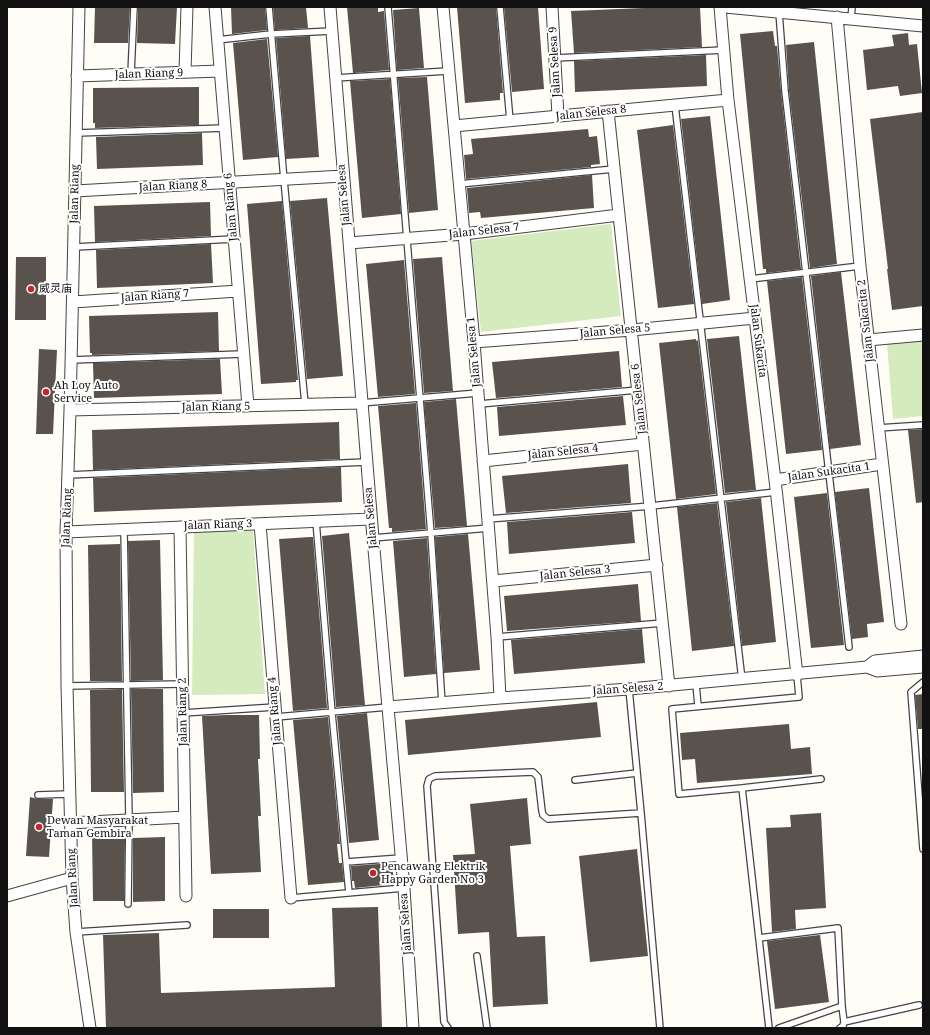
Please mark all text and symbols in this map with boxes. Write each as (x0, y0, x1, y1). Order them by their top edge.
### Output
street label: Jalan Selesa 9 (547, 26, 563, 98)
street label: Jalan Riang 9 (114, 66, 184, 82)
street label: Jalan Selesa 8 (555, 103, 627, 123)
street label: Jalan Riang (68, 164, 82, 224)
street label: Jalan Selesa (335, 164, 353, 226)
street label: Jalan Riang 6 (221, 172, 241, 242)
street label: Jalan Riang 8 (138, 178, 208, 194)
street label: Jalan Selesa 7 (448, 221, 520, 241)
street label: Jalan Sukacita 2 (855, 279, 877, 363)
place label: 威灵庙 (39, 282, 72, 296)
marker: 威灵庙 (26, 284, 36, 294)
street label: Jalan Riang 7 (120, 287, 190, 305)
street label: Jalan Sukacita (747, 303, 769, 379)
street label: Jalan Selesa 1 (464, 316, 484, 388)
street label: Jalan Selesa 5 (579, 321, 651, 341)
street label: Jalan Selesa 6 (629, 363, 649, 435)
place label: Ah Loy Auto Service (54, 379, 118, 405)
marker: Ah Loy Auto Service (41, 387, 51, 397)
street label: Jalan Riang 5 (182, 400, 250, 414)
street label: Jalan Selesa 4 (527, 442, 599, 462)
street label: Jalan Sukacita 1 (787, 460, 871, 484)
street label: Jalan Selesa (362, 487, 380, 549)
street label: Jalan Riang (59, 488, 75, 548)
street label: Jalan Riang 3 (183, 517, 253, 533)
street label: Jalan Selesa 3 (539, 563, 611, 583)
street label: Jalan Riang 4 (265, 676, 285, 746)
street label: Jalan Riang 2 (176, 678, 190, 746)
street label: Jalan Selesa 2 (592, 680, 664, 698)
place label: Dewan Masyarakat Taman Gembira (47, 814, 148, 840)
marker: Dewan Masyarakat Taman Gembira (34, 822, 44, 832)
street label: Jalan Riang (65, 848, 81, 908)
place label: Pencawang Elektrik Happy Garden No 3 (381, 860, 485, 886)
marker: Pencawang Elektrik Happy Garden No 3 (368, 868, 378, 878)
street label: Jalan Selesa (397, 893, 415, 955)

